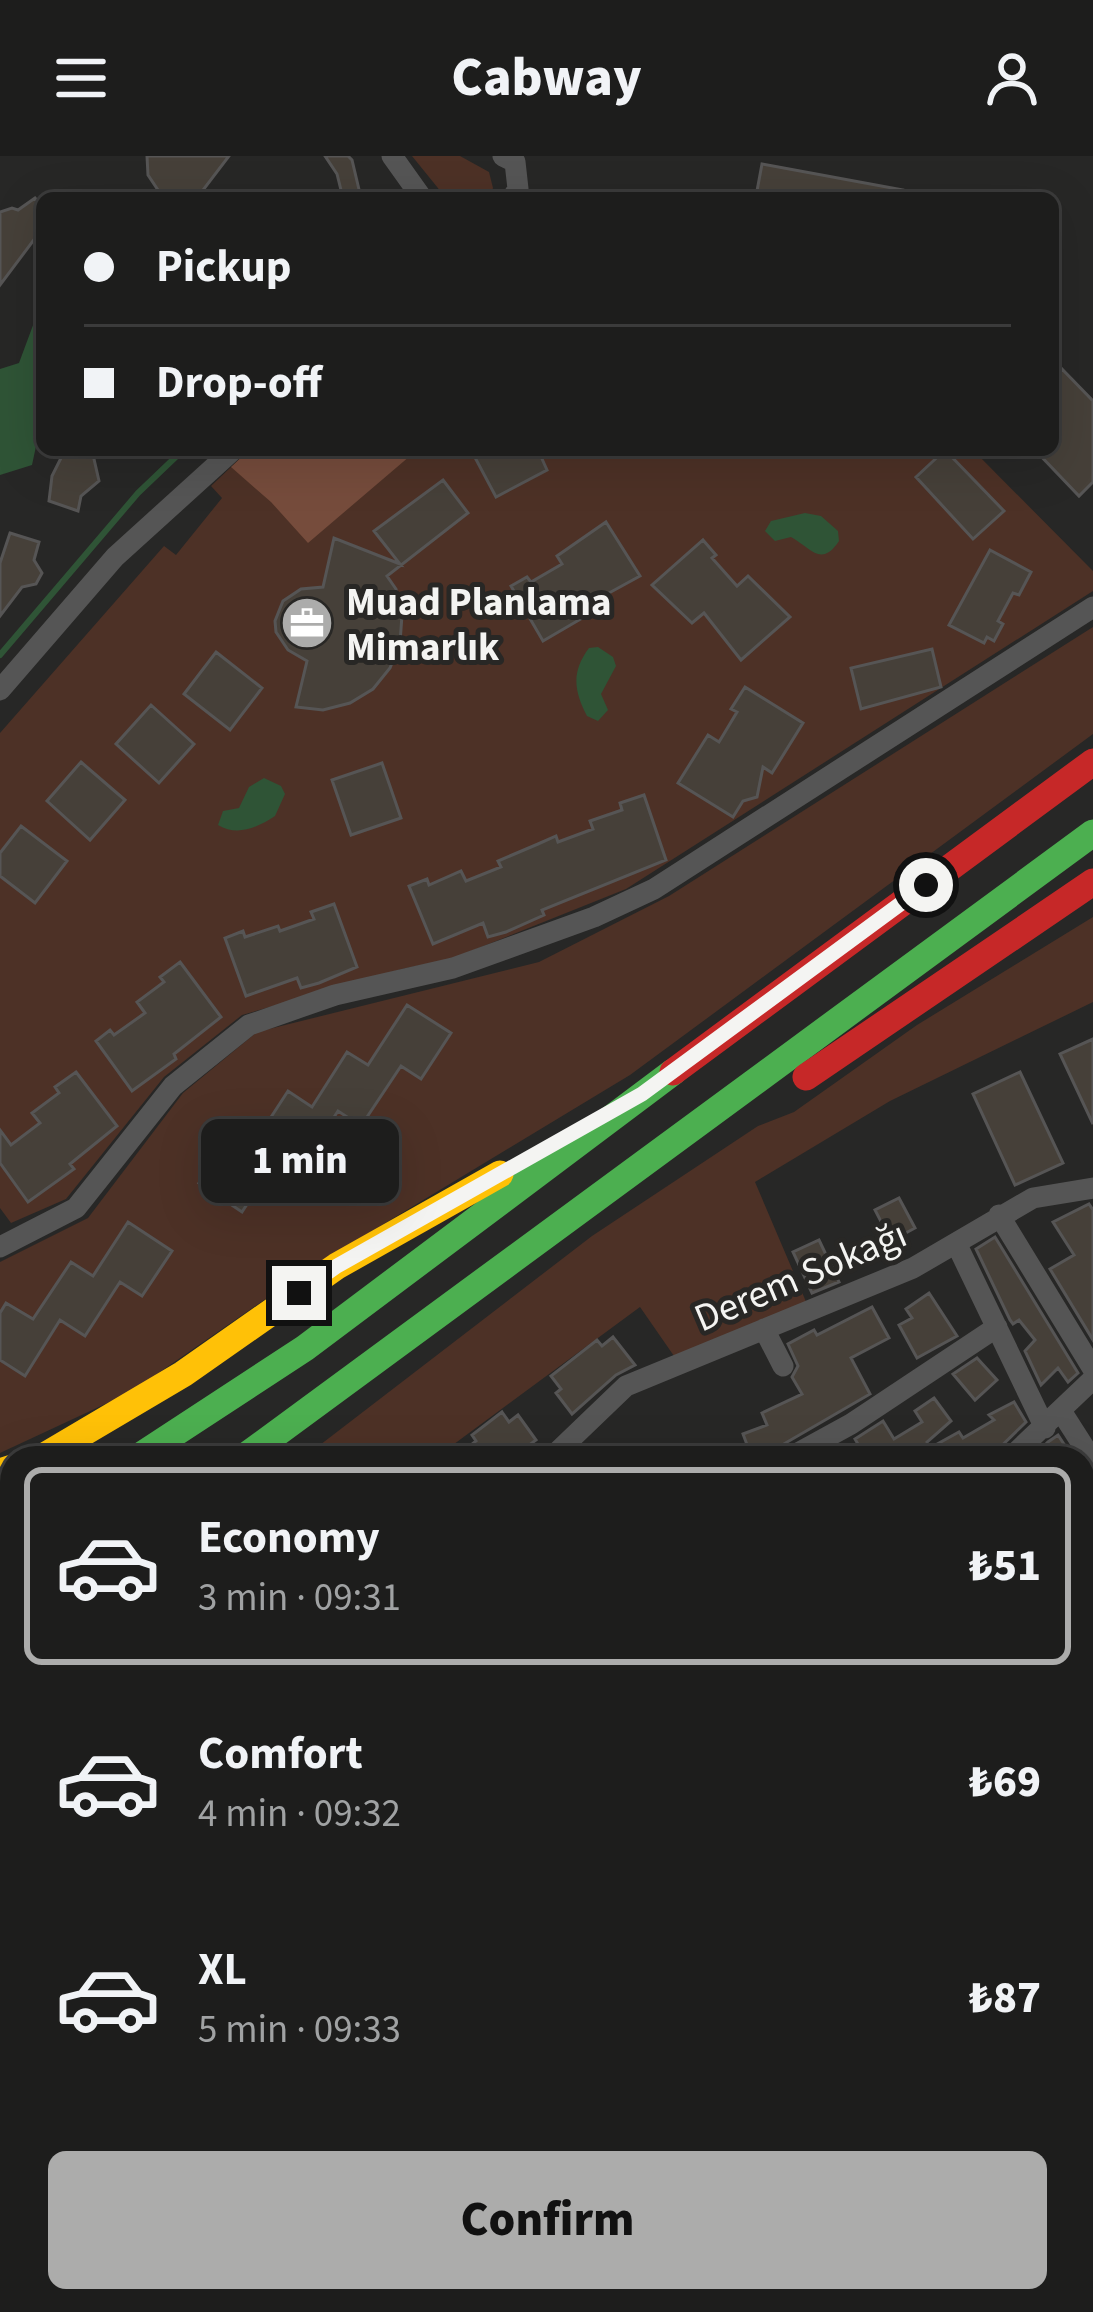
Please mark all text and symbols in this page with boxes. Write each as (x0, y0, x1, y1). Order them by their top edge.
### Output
text: Cabway (451, 40, 642, 117)
icon: menu (48, 45, 114, 111)
icon: person (979, 45, 1045, 111)
text: Pickup (156, 235, 292, 299)
text: Drop-off (156, 351, 322, 415)
place label: Muad Planlama Mimarlık (346, 575, 612, 676)
office icon: Muad Planlama Mimarlık (279, 595, 335, 651)
route start (899, 858, 953, 912)
callout: 1 min (200, 1119, 398, 1203)
text: 1 min (252, 1133, 348, 1189)
street label: Derem Sokağı (686, 1207, 916, 1347)
route end (272, 1266, 326, 1320)
text: Economy (198, 1506, 380, 1570)
icon: car (54, 1512, 162, 1620)
text: ₺51 (969, 1534, 1041, 1598)
text: 3 min · 09:31 (198, 1570, 401, 1626)
text: Comfort (198, 1722, 363, 1786)
icon: car (54, 1728, 162, 1836)
text: ₺69 (969, 1750, 1041, 1814)
text: 4 min · 09:32 (198, 1786, 401, 1842)
text: XL (198, 1938, 247, 2002)
icon: car (54, 1944, 162, 2052)
text: ₺87 (969, 1966, 1041, 2030)
text: 5 min · 09:33 (198, 2002, 401, 2058)
button: Confirm (48, 2151, 1047, 2289)

